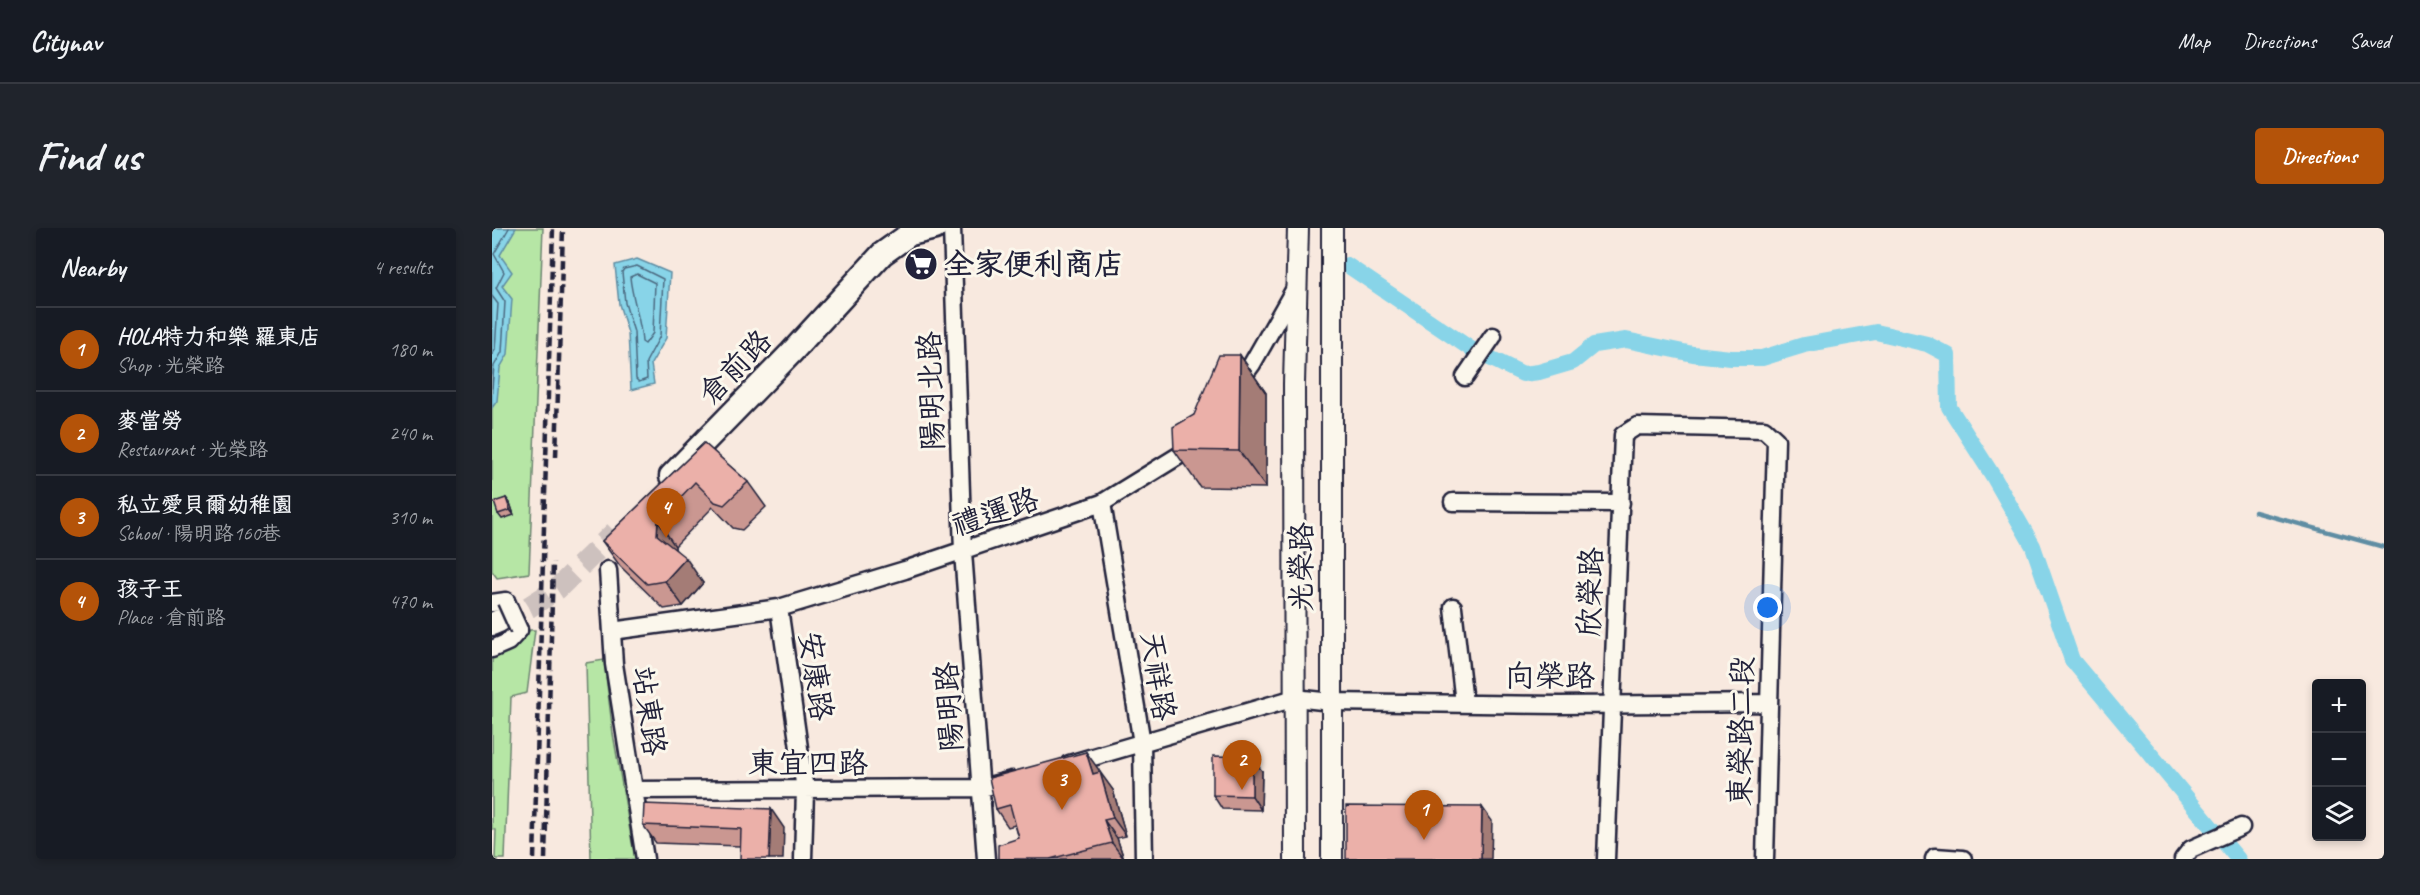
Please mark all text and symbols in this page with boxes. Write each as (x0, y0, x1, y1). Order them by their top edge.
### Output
text: Citynav (30, 24, 101, 59)
text: Map (2178, 28, 2210, 54)
text: Directions (2243, 28, 2316, 54)
text: Saved (2349, 28, 2390, 54)
button: Directions (2255, 128, 2384, 184)
text: Find us (36, 130, 141, 183)
place label: 全家便利商店 (944, 245, 1124, 283)
supermarket icon: 全家便利商店 (903, 246, 939, 282)
text: Nearby (60, 251, 125, 284)
text: 4 results (373, 255, 432, 280)
street label: 倉前路 (690, 321, 780, 413)
text: HOLA特力和樂 羅東店 (117, 323, 320, 351)
street label: 陽明北路 (910, 330, 952, 452)
text: 1 (75, 337, 84, 362)
text: 180 m (389, 337, 432, 362)
text: Shop · 光榮路 (117, 353, 224, 378)
text: 麥當勞 (117, 407, 183, 435)
text: 2 (75, 421, 84, 446)
text: 240 m (389, 421, 432, 446)
text: Restaurant · 光榮路 (117, 437, 268, 462)
street label: 禮運路 (946, 479, 1044, 545)
pin: 4 (646, 488, 686, 538)
text: 私立愛貝爾幼稚園 (117, 491, 293, 519)
text: 3 (75, 505, 84, 530)
text: 310 m (389, 505, 432, 530)
text: School · 陽明路160巷 (117, 521, 280, 546)
street label: 光榮路 (1282, 522, 1320, 612)
street label: 欣榮路 (1569, 546, 1611, 638)
text: 孩子王 (117, 575, 183, 603)
text: 4 (75, 589, 84, 614)
text: 470 m (389, 589, 432, 614)
your location (1753, 593, 1782, 622)
text: Place · 倉前路 (117, 605, 226, 630)
street label: 安康路 (791, 629, 841, 723)
street label: 天祥路 (1132, 629, 1184, 723)
street label: 東榮路二段 (1721, 656, 1761, 806)
street label: 向榮路 (1505, 657, 1595, 695)
street label: 陽明路 (927, 661, 971, 753)
street label: 站東路 (624, 664, 674, 758)
map controls (2312, 679, 2366, 841)
button: + (2312, 679, 2366, 733)
button: − (2312, 733, 2366, 787)
pin: 2 (1222, 740, 1262, 790)
street label: 東宜四路 (748, 744, 868, 782)
pin: 3 (1042, 760, 1082, 810)
button: layers (2312, 787, 2366, 841)
pin: 1 (1404, 790, 1444, 840)

